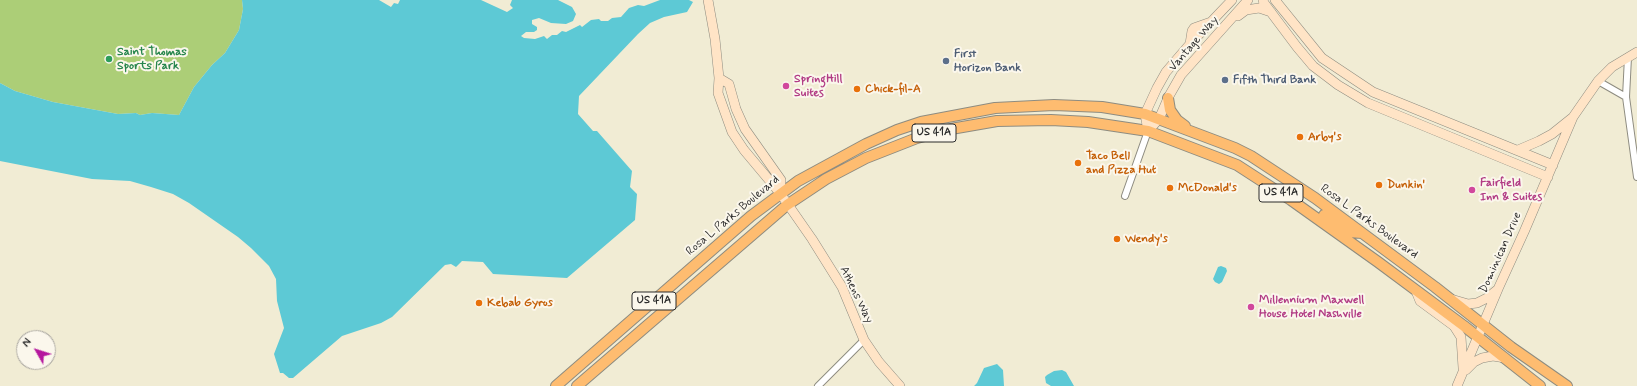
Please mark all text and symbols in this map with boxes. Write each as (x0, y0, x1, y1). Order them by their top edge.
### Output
street label: Vantage Way (1166, 13, 1222, 75)
place label: Saint Thomas Sports Park (117, 45, 187, 73)
place label: First Horizon Bank (954, 47, 1021, 75)
marker: Saint Thomas Sports Park (104, 54, 114, 64)
marker: First Horizon Bank (941, 56, 951, 66)
place label: SpringHill Suites (794, 72, 842, 100)
place label: Fifth Third Bank (1233, 73, 1316, 87)
marker: Fifth Third Bank (1220, 75, 1230, 85)
marker: SpringHill Suites (781, 81, 791, 91)
place label: Chick-fil-A (865, 82, 921, 96)
marker: Chick-fil-A (852, 84, 862, 94)
road number: US 41A (912, 124, 956, 142)
place label: Arby's (1308, 130, 1341, 144)
marker: Arby's (1295, 132, 1305, 142)
place label: Taco Bell and Pizza Hut (1086, 149, 1156, 177)
marker: Taco Bell and Pizza Hut (1073, 158, 1083, 168)
street label: Rosa L Parks Boulevard (683, 173, 783, 259)
place label: Fairfield Inn & Suites (1480, 176, 1542, 204)
place label: Dunkin' (1387, 178, 1425, 192)
marker: Dunkin' (1374, 180, 1384, 190)
place label: McDonald's (1178, 181, 1237, 195)
street label: Rosa L Parks Boulevard (1317, 182, 1421, 262)
marker: McDonald's (1165, 183, 1175, 193)
road number: US 41A (1259, 184, 1303, 202)
marker: Fairfield Inn & Suites (1467, 185, 1477, 195)
street label: Dominican Drive (1477, 210, 1525, 296)
place label: Wendy's (1125, 232, 1168, 246)
marker: Wendy's (1112, 234, 1122, 244)
street label: Athens Way (836, 264, 876, 326)
road number: US 41A (632, 292, 676, 310)
place label: Millennium Maxwell House Hotel Nashville (1259, 293, 1364, 321)
place label: Kebab Gyros (487, 296, 553, 310)
marker: Kebab Gyros (474, 298, 484, 308)
marker: Millennium Maxwell House Hotel Nashville (1246, 302, 1256, 312)
north arrow (16, 330, 56, 370)
text: N (20, 336, 35, 350)

